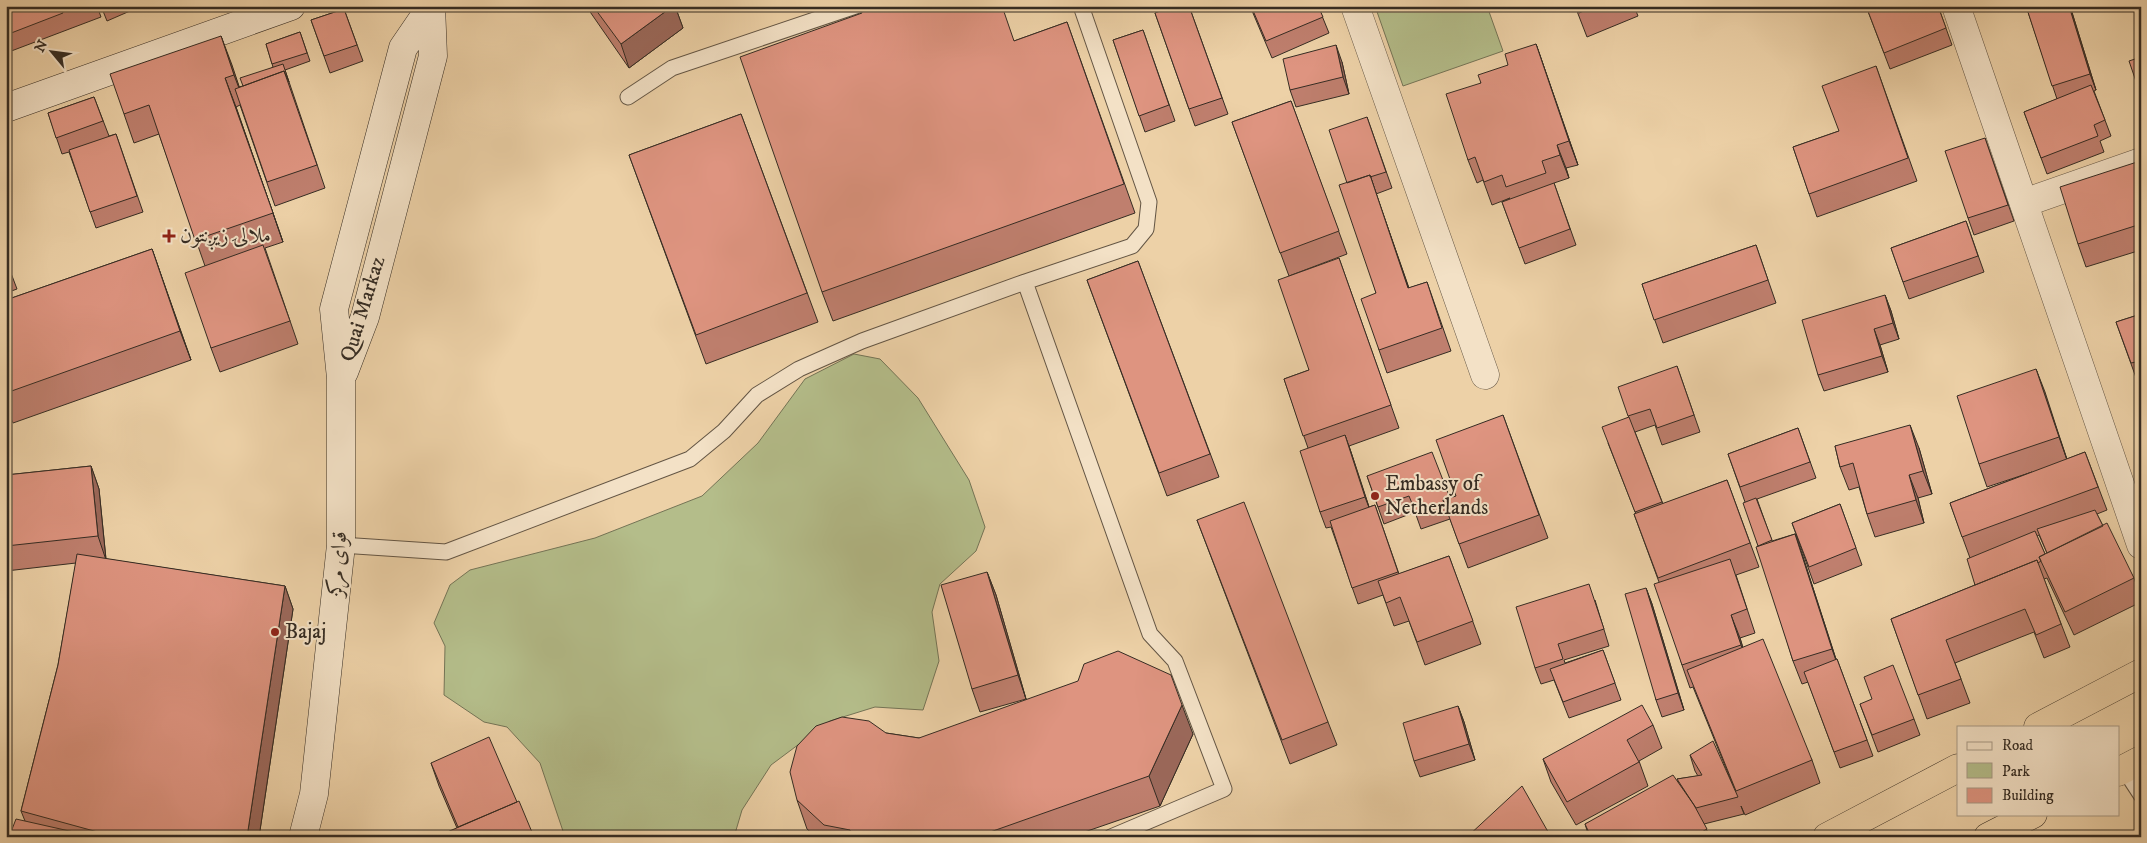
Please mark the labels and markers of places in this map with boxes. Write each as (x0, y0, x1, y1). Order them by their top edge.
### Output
place label: ملالۍ زیږنتون (180, 223, 271, 251)
marker: ملالۍ زیږنتون (162, 229, 176, 243)
place label: Embassy of Netherlands (1385, 471, 1488, 521)
marker: Embassy of Netherlands (1369, 490, 1381, 502)
place label: Bajaj (285, 619, 326, 645)
marker: Bajaj (269, 626, 281, 638)

